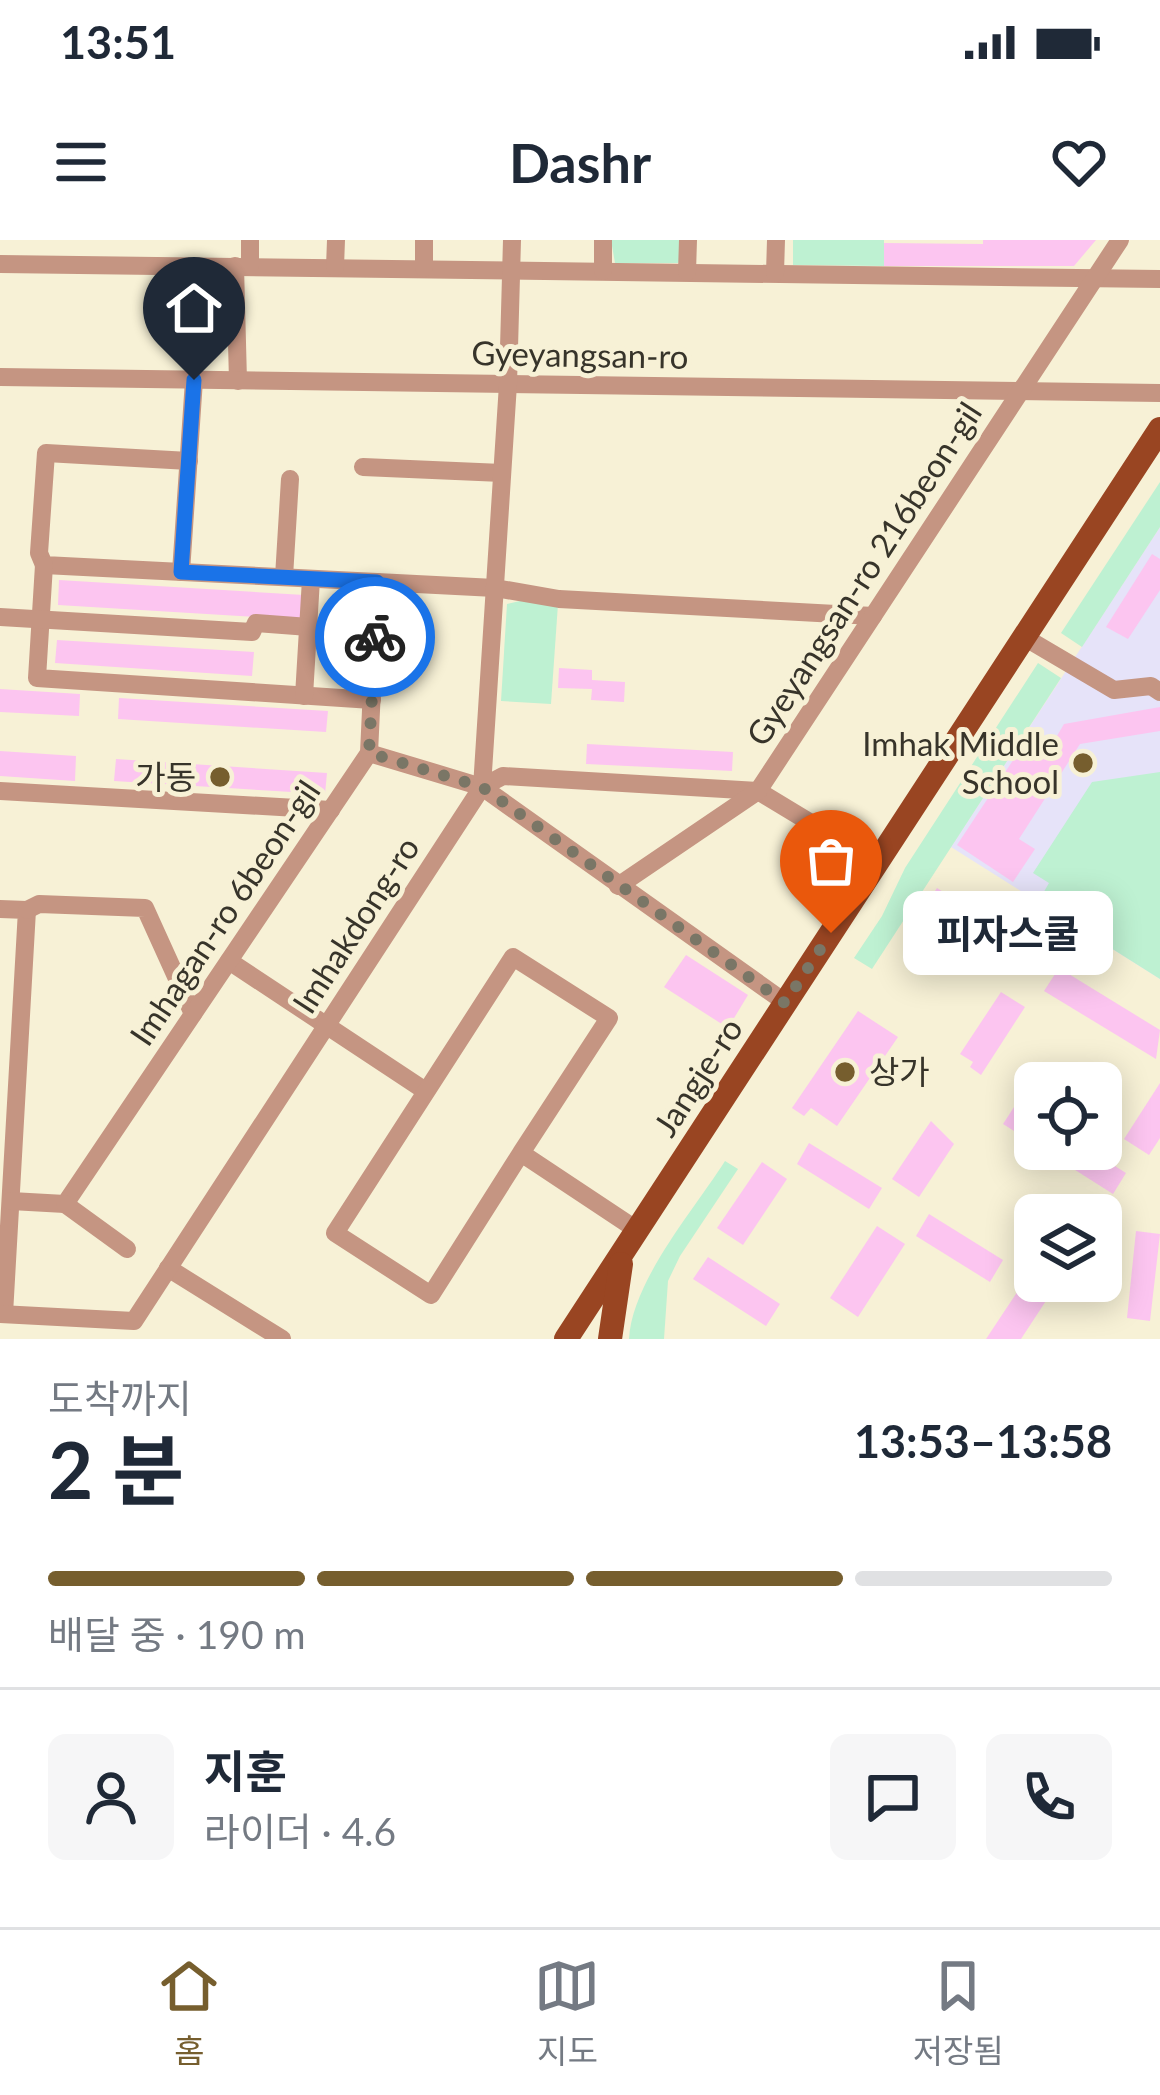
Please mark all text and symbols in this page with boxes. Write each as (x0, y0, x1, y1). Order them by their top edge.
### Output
text: 13:51 (60, 15, 176, 69)
icon: menu (48, 129, 114, 195)
icon: heart (1046, 129, 1112, 195)
text: Dashr (509, 130, 651, 195)
pin (143, 257, 245, 380)
icon: home (161, 275, 227, 341)
street label: Gyeyangsan-ro (471, 332, 689, 376)
street label: Gyeyangsan-ro 216beon-gil (737, 394, 989, 753)
courier (315, 577, 435, 697)
icon: bike (342, 604, 408, 670)
place label: Imhak Middle School (862, 723, 1059, 801)
marker: Imhak Middle School (1070, 750, 1096, 776)
place label: 가동 (135, 756, 196, 796)
marker: 가동 (207, 764, 233, 790)
street label: Imhagan-ro 6beon-gil (121, 772, 328, 1053)
pin (780, 810, 882, 933)
icon: bag (798, 828, 864, 894)
street label: Imhakdong-ro (283, 829, 427, 1020)
callout: 피자스쿨 (903, 891, 1113, 975)
text: 피자스쿨 (936, 910, 1080, 956)
street label: Jangje-ro (644, 1010, 750, 1143)
place label: 상가 (869, 1051, 930, 1091)
marker: 상가 (832, 1059, 858, 1085)
map controls (1014, 1062, 1122, 1302)
button: locate (1014, 1062, 1122, 1170)
button: layers (1014, 1194, 1122, 1302)
text: 도착까지 (48, 1375, 192, 1421)
text: 13:53–13:58 (854, 1414, 1112, 1468)
text: 2 분 (48, 1422, 184, 1516)
text: 배달 중 · 190 m (48, 1611, 306, 1657)
button: person (48, 1734, 174, 1860)
button: chat (830, 1734, 956, 1860)
button: phone (986, 1734, 1112, 1860)
text: 지훈 (204, 1744, 287, 1798)
text: 라이더 · 4.6 (204, 1808, 396, 1854)
tab: 홈 (156, 1953, 222, 2073)
tab: 지도 (534, 1953, 600, 2073)
tab: 저장됨 (913, 1953, 1004, 2073)

